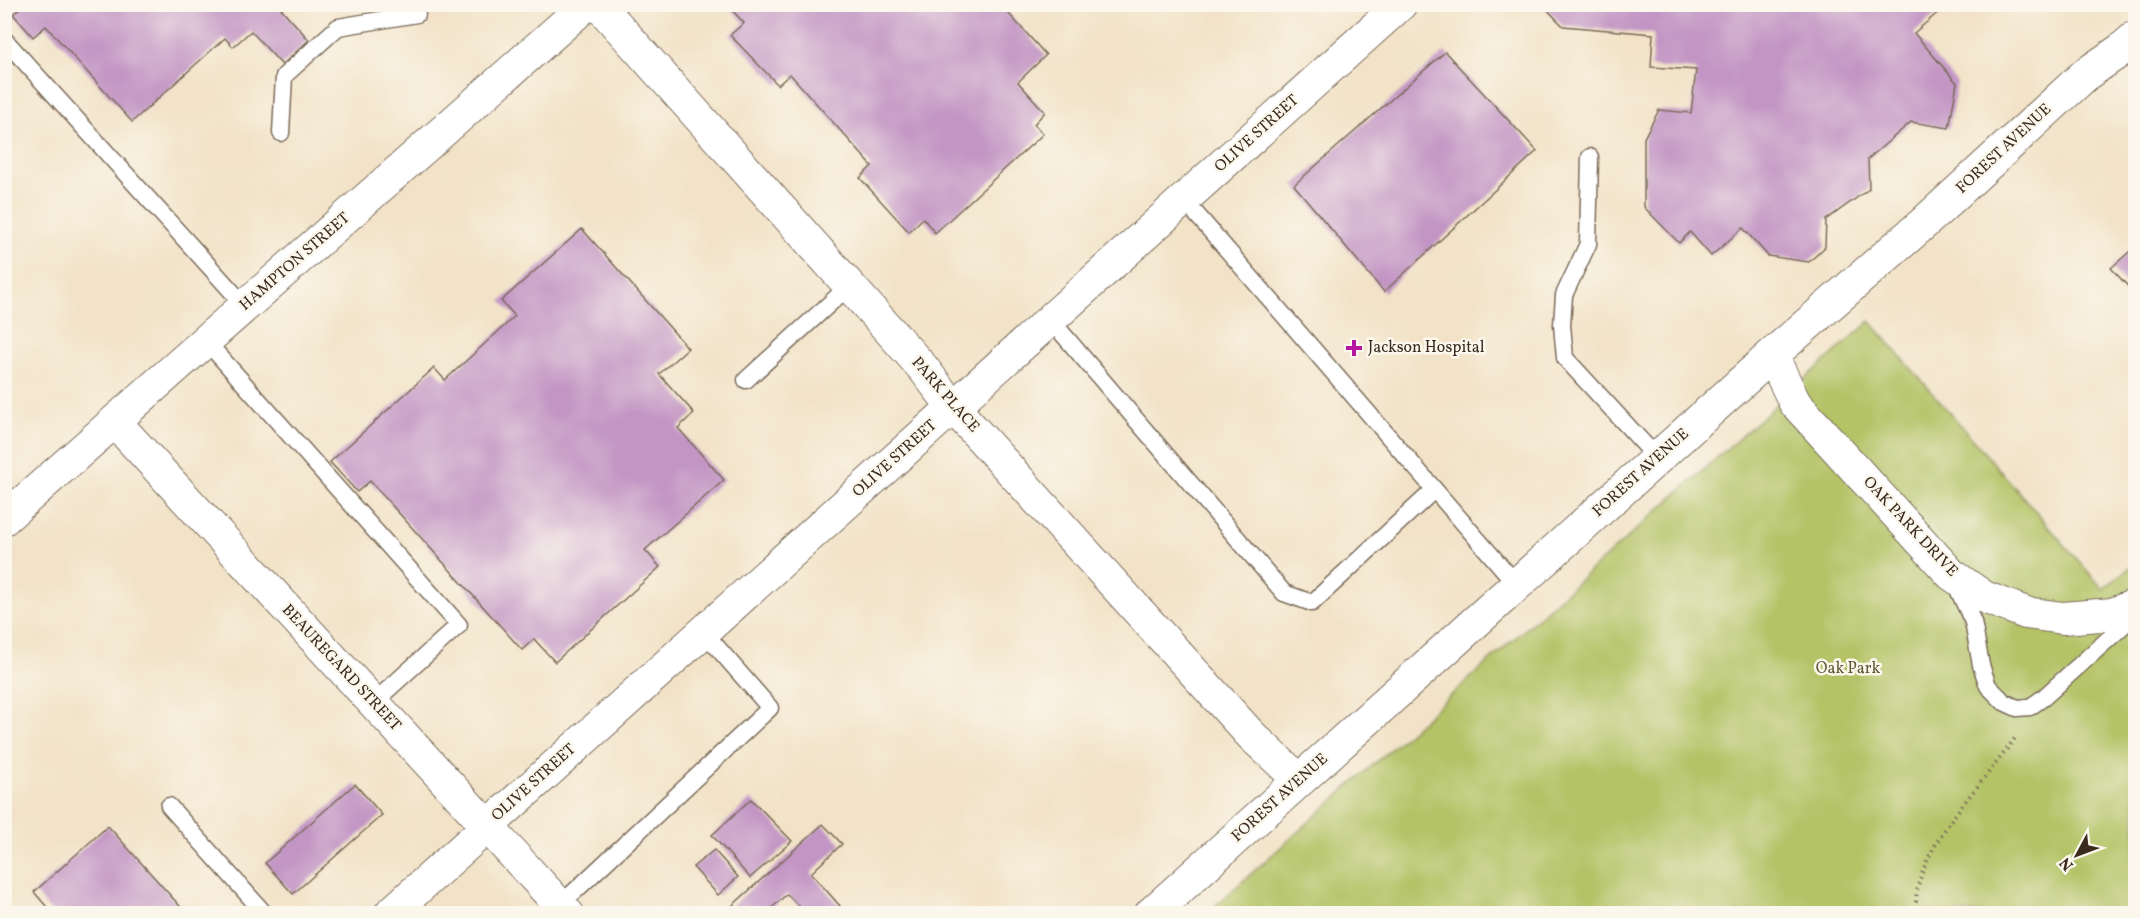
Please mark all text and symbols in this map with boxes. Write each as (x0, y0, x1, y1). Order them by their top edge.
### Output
street label: OLIVE STREET (1210, 90, 1304, 178)
street label: FOREST AVENUE (1951, 99, 2057, 199)
street label: HAMPTON STREET (235, 208, 355, 316)
place label: Jackson Hospital (1368, 337, 1485, 359)
marker: Jackson Hospital (1345, 339, 1363, 357)
street label: PARK PLACE (906, 352, 984, 438)
street label: OLIVE STREET (848, 415, 942, 503)
street label: FOREST AVENUE (1588, 424, 1694, 522)
street label: OAK PARK DRIVE (1858, 472, 1962, 582)
street label: BEAUREGARD STREET (276, 600, 406, 736)
park label: Oak Park (1816, 658, 1880, 680)
street label: OLIVE STREET (487, 739, 581, 827)
street label: FOREST AVENUE (1227, 749, 1333, 847)
north arrow (2047, 825, 2107, 885)
text: N (2055, 852, 2079, 875)

